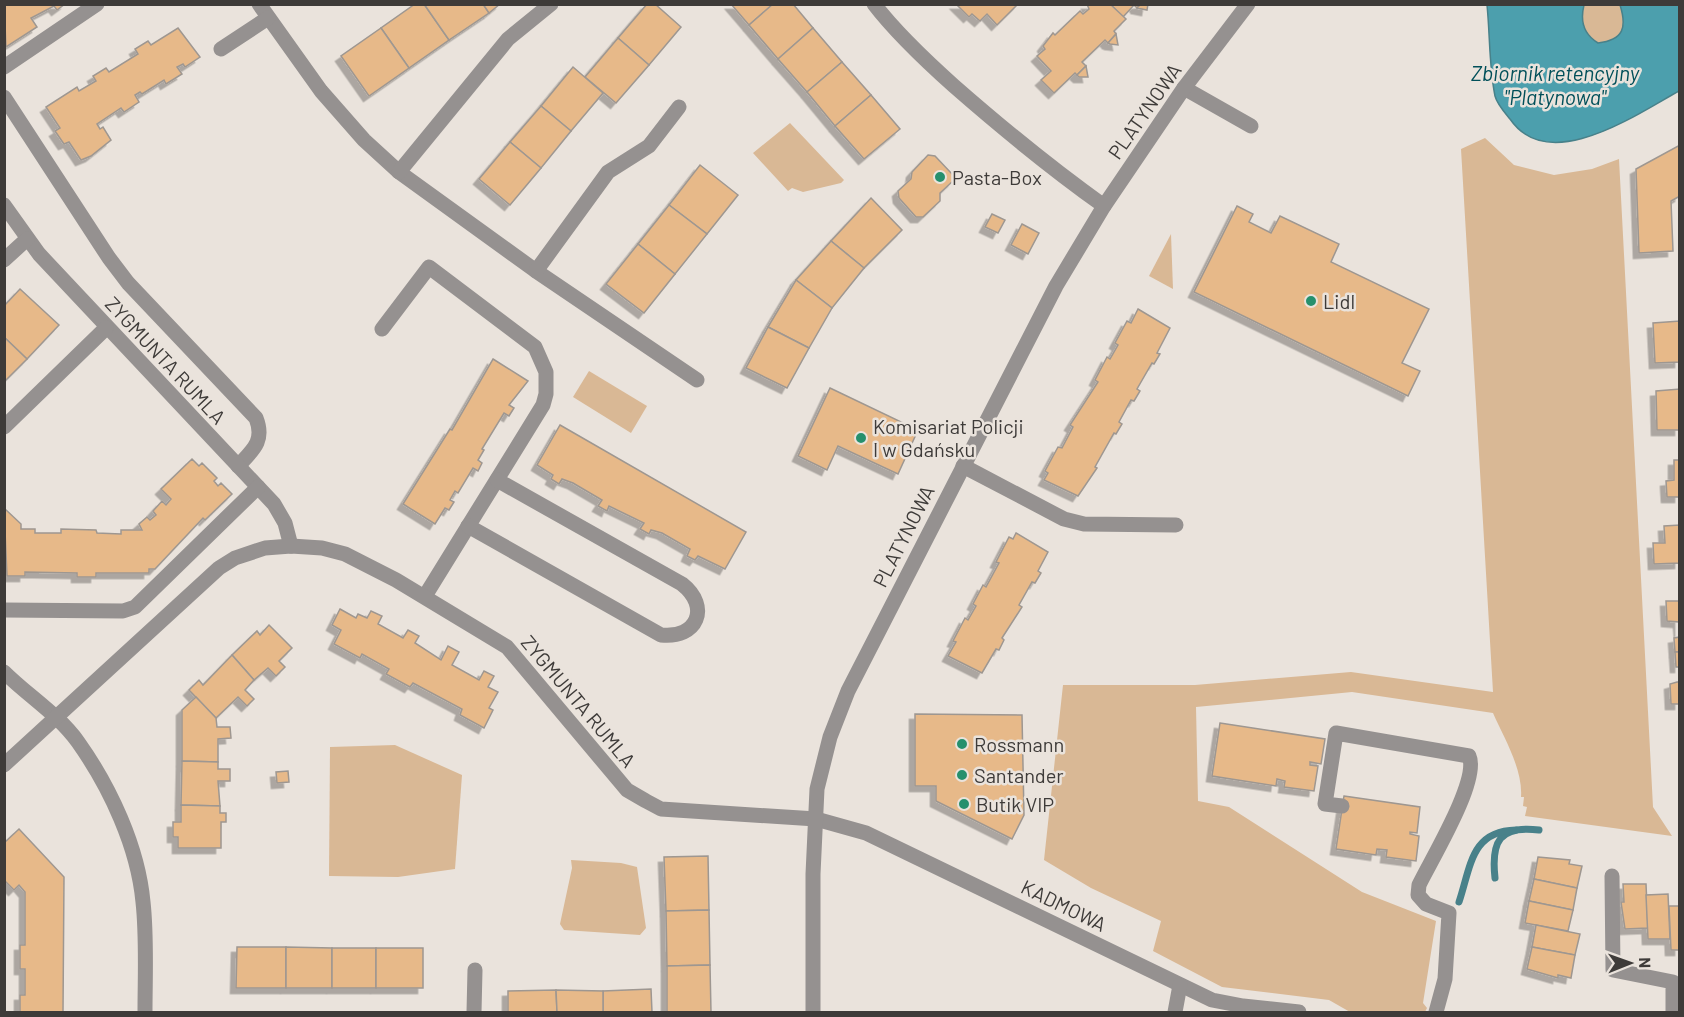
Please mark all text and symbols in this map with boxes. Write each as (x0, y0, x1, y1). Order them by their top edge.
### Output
street label: PLATYNOWA (1102, 59, 1186, 163)
water label: Zbiornik retencyjny "Platynowa" (1471, 60, 1640, 109)
place label: Pasta-Box (952, 165, 1042, 189)
marker: Pasta-Box (933, 170, 947, 184)
place label: Lidl (1323, 289, 1355, 313)
street label: ZYGMUNTA RUMLA (101, 291, 231, 429)
marker: Lidl (1304, 294, 1318, 308)
place label: Komisariat Policji I w Gdańsku (873, 414, 1024, 461)
marker: Komisariat Policji I w Gdańsku (854, 431, 868, 445)
street label: PLATYNOWA (867, 481, 939, 591)
street label: ZYGMUNTA RUMLA (517, 630, 641, 772)
place label: Rossmann (974, 732, 1064, 756)
marker: Rossmann (955, 737, 969, 751)
place label: Santander (974, 763, 1064, 787)
marker: Santander (955, 768, 969, 782)
place label: Butik VIP (976, 792, 1054, 816)
marker: Butik VIP (957, 797, 971, 811)
street label: KADMOWA (1018, 874, 1110, 936)
north arrow (1600, 933, 1660, 993)
text: N (1636, 957, 1655, 968)

